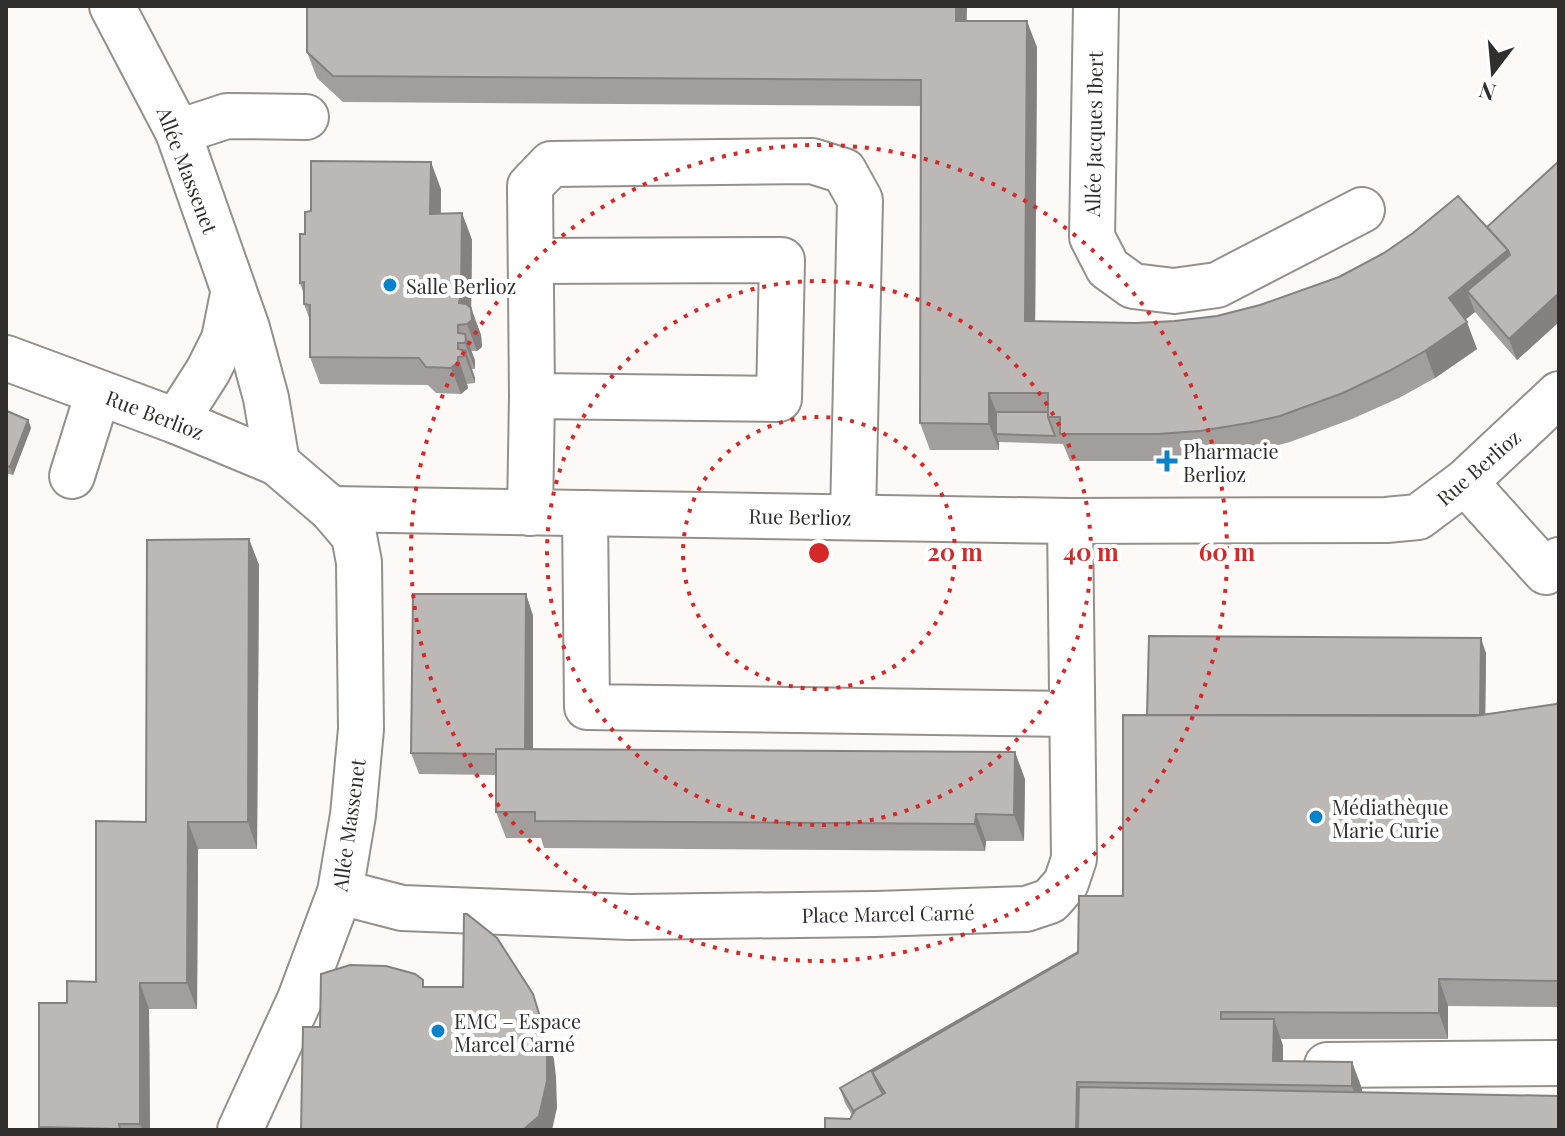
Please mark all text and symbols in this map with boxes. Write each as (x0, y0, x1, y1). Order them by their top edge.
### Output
north arrow (1453, 32, 1533, 112)
street label: Allée Jacques Ibert (1078, 50, 1108, 218)
text: N (1475, 76, 1499, 109)
street label: Allée Massenet (151, 102, 225, 238)
place label: Salle Berlioz (406, 272, 516, 299)
marker: Salle Berlioz (381, 276, 399, 294)
street label: Rue Berlioz (102, 383, 208, 445)
street label: Rue Berlioz (1430, 423, 1526, 511)
place label: Pharmacie Berlioz (1183, 437, 1279, 487)
marker: Pharmacie Berlioz (1158, 452, 1176, 470)
street label: Rue Berlioz (748, 502, 852, 530)
text: 20 m (927, 535, 983, 567)
text: 40 m (1063, 535, 1119, 567)
text: 60 m (1199, 535, 1255, 567)
centre of rings (805, 539, 833, 567)
street label: Allée Massenet (325, 756, 371, 894)
place label: Médiathèque Marie Curie (1332, 793, 1449, 843)
marker: Médiathèque Marie Curie (1307, 808, 1325, 826)
street label: Place Marcel Carné (801, 898, 975, 928)
place label: EMC – Espace Marcel Carné (454, 1007, 581, 1057)
marker: EMC – Espace Marcel Carné (429, 1022, 447, 1040)

